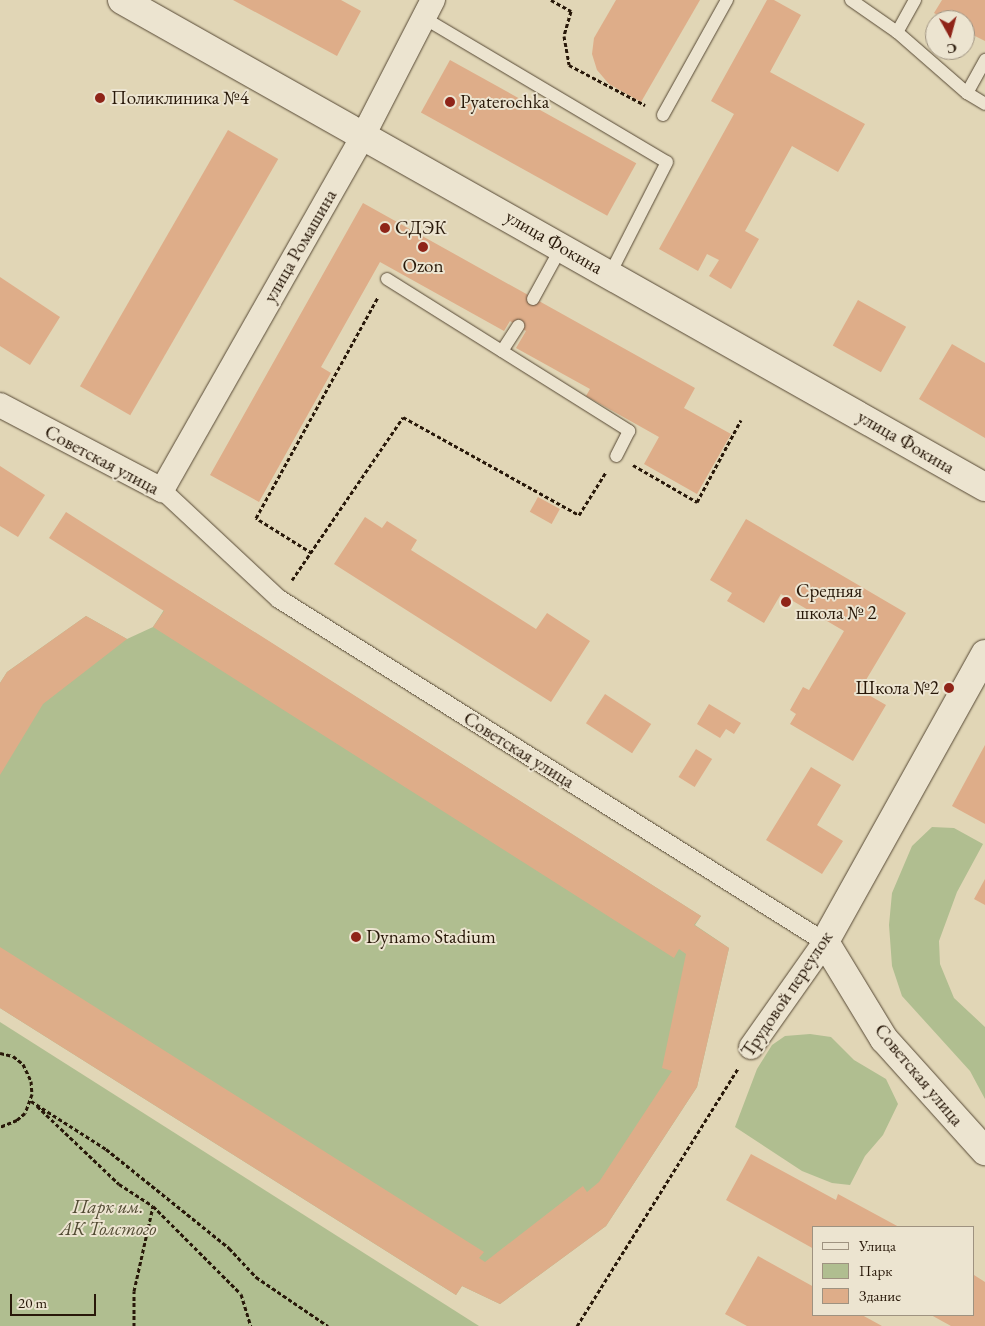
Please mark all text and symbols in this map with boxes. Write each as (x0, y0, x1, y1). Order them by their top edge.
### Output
north arrow (925, 10, 975, 60)
text: С (946, 39, 958, 58)
place label: Поликлиника №4 (111, 87, 249, 109)
marker: Поликлиника №4 (93, 91, 107, 105)
place label: Pyaterochka (460, 91, 549, 113)
marker: Pyaterochka (444, 96, 456, 108)
street label: улица Ромашина (258, 185, 342, 307)
street label: улица Фокина (501, 205, 607, 279)
place label: СДЭК (395, 217, 447, 239)
marker: СДЭК (379, 222, 391, 234)
marker: Ozon (417, 241, 429, 253)
place label: Ozon (402, 255, 444, 277)
street label: улица Фокина (853, 405, 959, 479)
street label: Советская улица (41, 420, 163, 500)
place label: Средняя школа № 2 (796, 580, 877, 624)
marker: Средняя школа № 2 (780, 596, 792, 608)
place label: Школа №2 (856, 677, 939, 699)
marker: Школа №2 (943, 682, 955, 694)
street label: Советская улица (459, 707, 579, 793)
place label: Dynamo Stadium (366, 926, 496, 948)
street label: Трудовой переулок (736, 927, 838, 1061)
marker: Dynamo Stadium (350, 931, 362, 943)
street label: Советская улица (870, 1019, 968, 1131)
park label: Парк им. АК Толстого (60, 1196, 156, 1240)
legend (812, 1226, 975, 1316)
text: Улица (859, 1236, 896, 1255)
text: Парк (859, 1261, 892, 1280)
scale bar (12, 1284, 99, 1316)
text: Здание (859, 1286, 901, 1305)
text: 20 m (18, 1293, 47, 1312)

